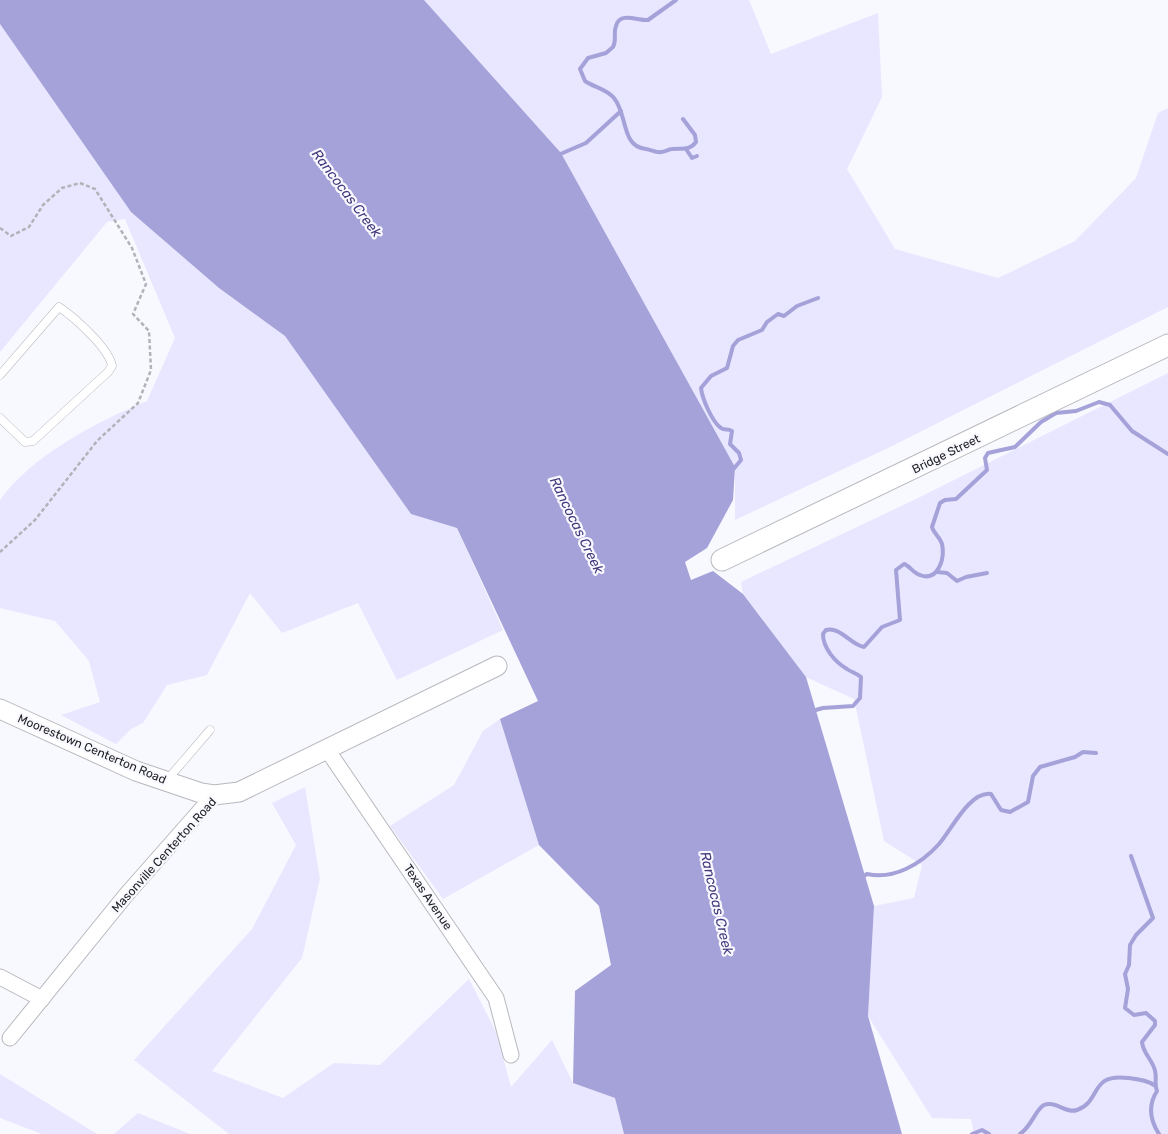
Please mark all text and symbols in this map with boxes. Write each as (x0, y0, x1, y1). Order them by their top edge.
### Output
water label: Rancocas Creek (308, 146, 386, 241)
street label: Bridge Street (910, 431, 983, 477)
water label: Rancocas Creek (546, 474, 608, 577)
street label: Moorestown Centerton Road (16, 711, 168, 787)
street label: Masonville Centerton Road (109, 795, 219, 915)
water label: Rancocas Creek (696, 850, 737, 957)
street label: Texas Avenue (401, 862, 455, 933)

